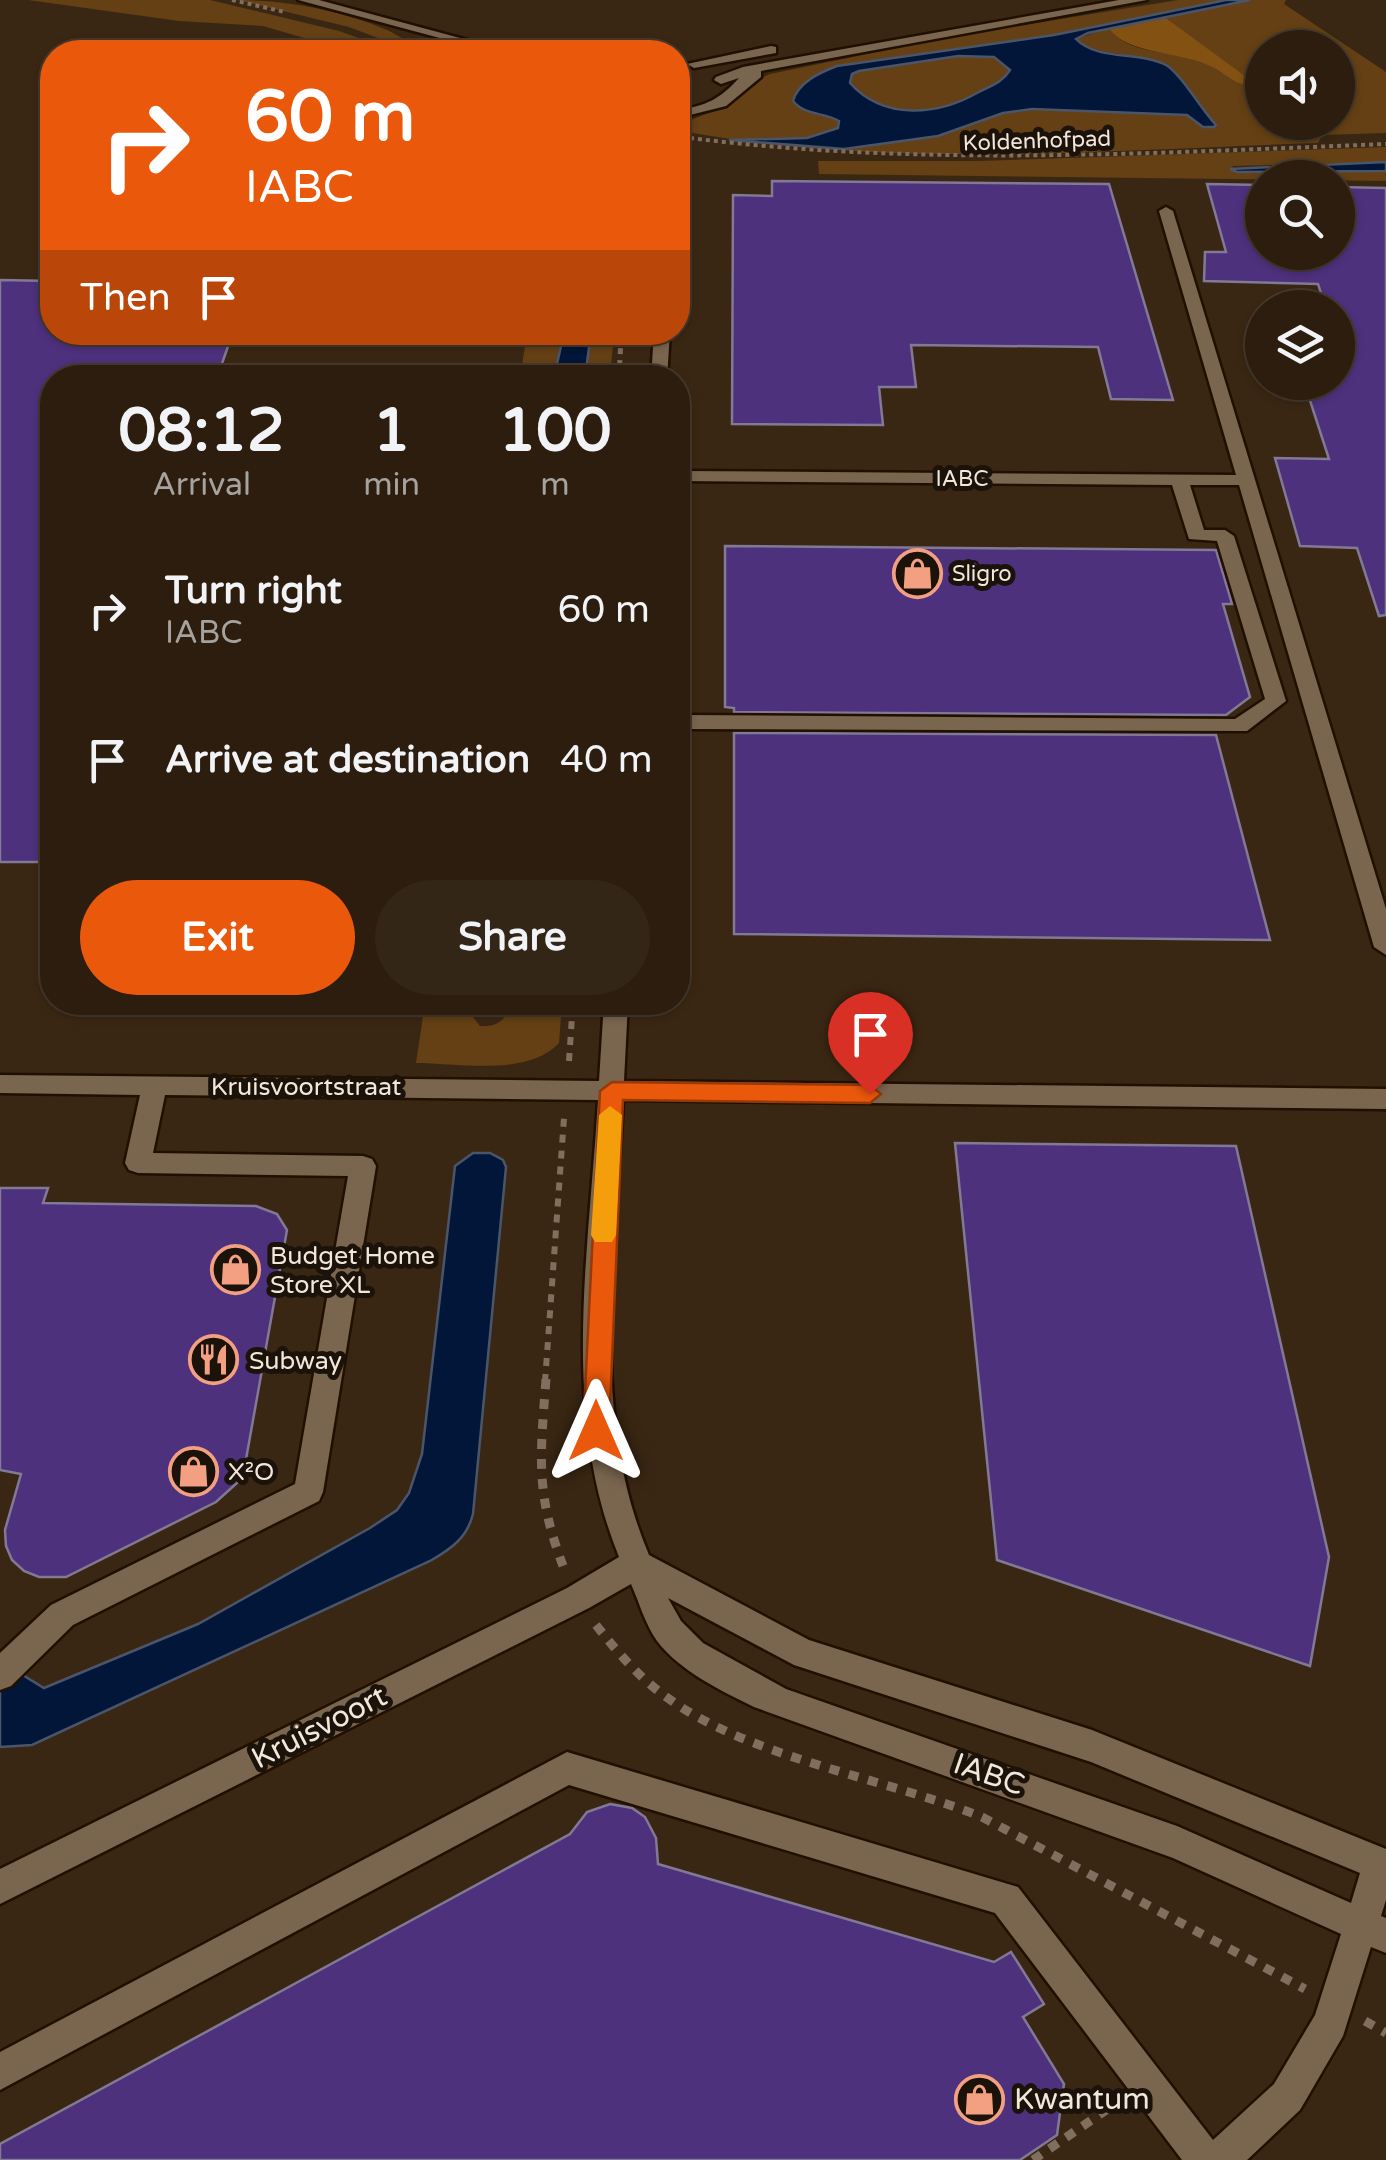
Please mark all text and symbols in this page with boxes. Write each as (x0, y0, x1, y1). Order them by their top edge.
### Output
map controls (1245, 30, 1355, 400)
button: sound (1245, 30, 1355, 140)
text: 60 m (245, 76, 415, 160)
icon: right (80, 80, 210, 210)
street label: Koldenhofpad (962, 125, 1112, 157)
button: search (1245, 160, 1355, 270)
text: IABC (245, 161, 354, 215)
icon: arrive (191, 270, 246, 325)
text: Then (80, 275, 171, 321)
button: layers (1245, 290, 1355, 400)
text: 08:12 (118, 395, 285, 467)
text: 1 (373, 395, 410, 467)
text: 100 (498, 395, 612, 467)
text: Arrival (152, 466, 251, 504)
text: min (363, 466, 420, 504)
text: m (540, 466, 570, 504)
street label: IABC (935, 466, 989, 492)
shop icon: Sligro (891, 547, 943, 599)
place label: Sligro (952, 561, 1012, 587)
text: Turn right (165, 568, 342, 614)
icon: right (80, 583, 135, 638)
text: 60 m (558, 587, 650, 633)
text: IABC (165, 614, 242, 652)
icon: arrive (80, 733, 135, 788)
text: Arrive at destination (165, 737, 530, 783)
text: 40 m (560, 737, 653, 783)
button: Exit (80, 880, 355, 995)
button: Share (375, 880, 650, 995)
pin (828, 992, 913, 1095)
icon: arrive (843, 1007, 898, 1062)
street label: Kruisvoortstraat (211, 1072, 402, 1102)
place label: Budget Home Store XL (270, 1241, 435, 1300)
shop icon: Budget Home Store XL (209, 1243, 261, 1295)
restaurant icon: Subway (188, 1334, 240, 1386)
place label: Subway (249, 1346, 342, 1376)
position arrow (544, 1379, 648, 1483)
shop icon: X²O (167, 1445, 219, 1497)
place label: X²O (228, 1457, 274, 1487)
street label: Kruisvoort (245, 1678, 393, 1777)
street label: IABC (949, 1745, 1029, 1804)
shop icon: Kwantum (953, 2073, 1005, 2125)
place label: Kwantum (1014, 2081, 1150, 2118)

